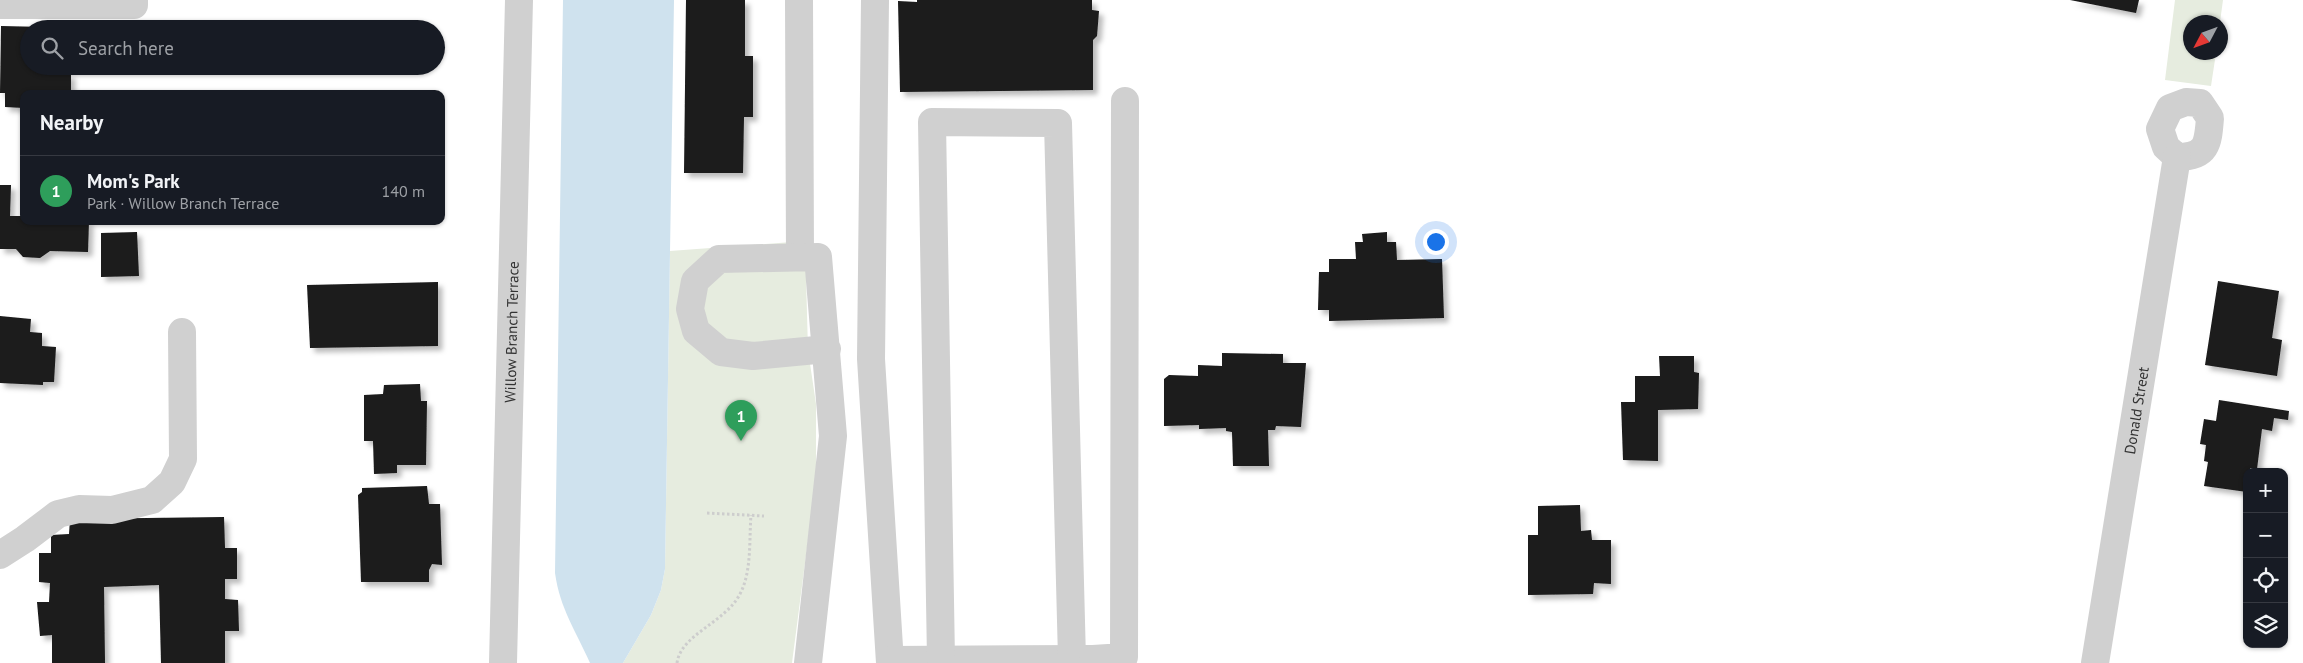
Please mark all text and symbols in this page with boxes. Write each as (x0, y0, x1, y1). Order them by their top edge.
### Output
north arrow (2183, 15, 2228, 60)
search box (20, 20, 445, 75)
icon: search (38, 34, 66, 62)
text: Search here (78, 36, 174, 60)
text: Nearby (40, 109, 103, 136)
text: Mom's Park (87, 169, 180, 193)
text: 1 (51, 181, 61, 201)
text: 140 m (382, 181, 425, 201)
text: Park · Willow Branch Terrace (87, 193, 279, 213)
your location (1423, 229, 1449, 255)
street label: Willow Branch Terrace (500, 261, 522, 403)
street label: Donald Street (2120, 365, 2152, 455)
pin: 1 (725, 400, 757, 441)
map controls (2243, 468, 2288, 648)
button: + (2243, 468, 2288, 513)
button: − (2243, 513, 2288, 558)
button: locate (2243, 558, 2288, 603)
button: layers (2243, 603, 2288, 648)

